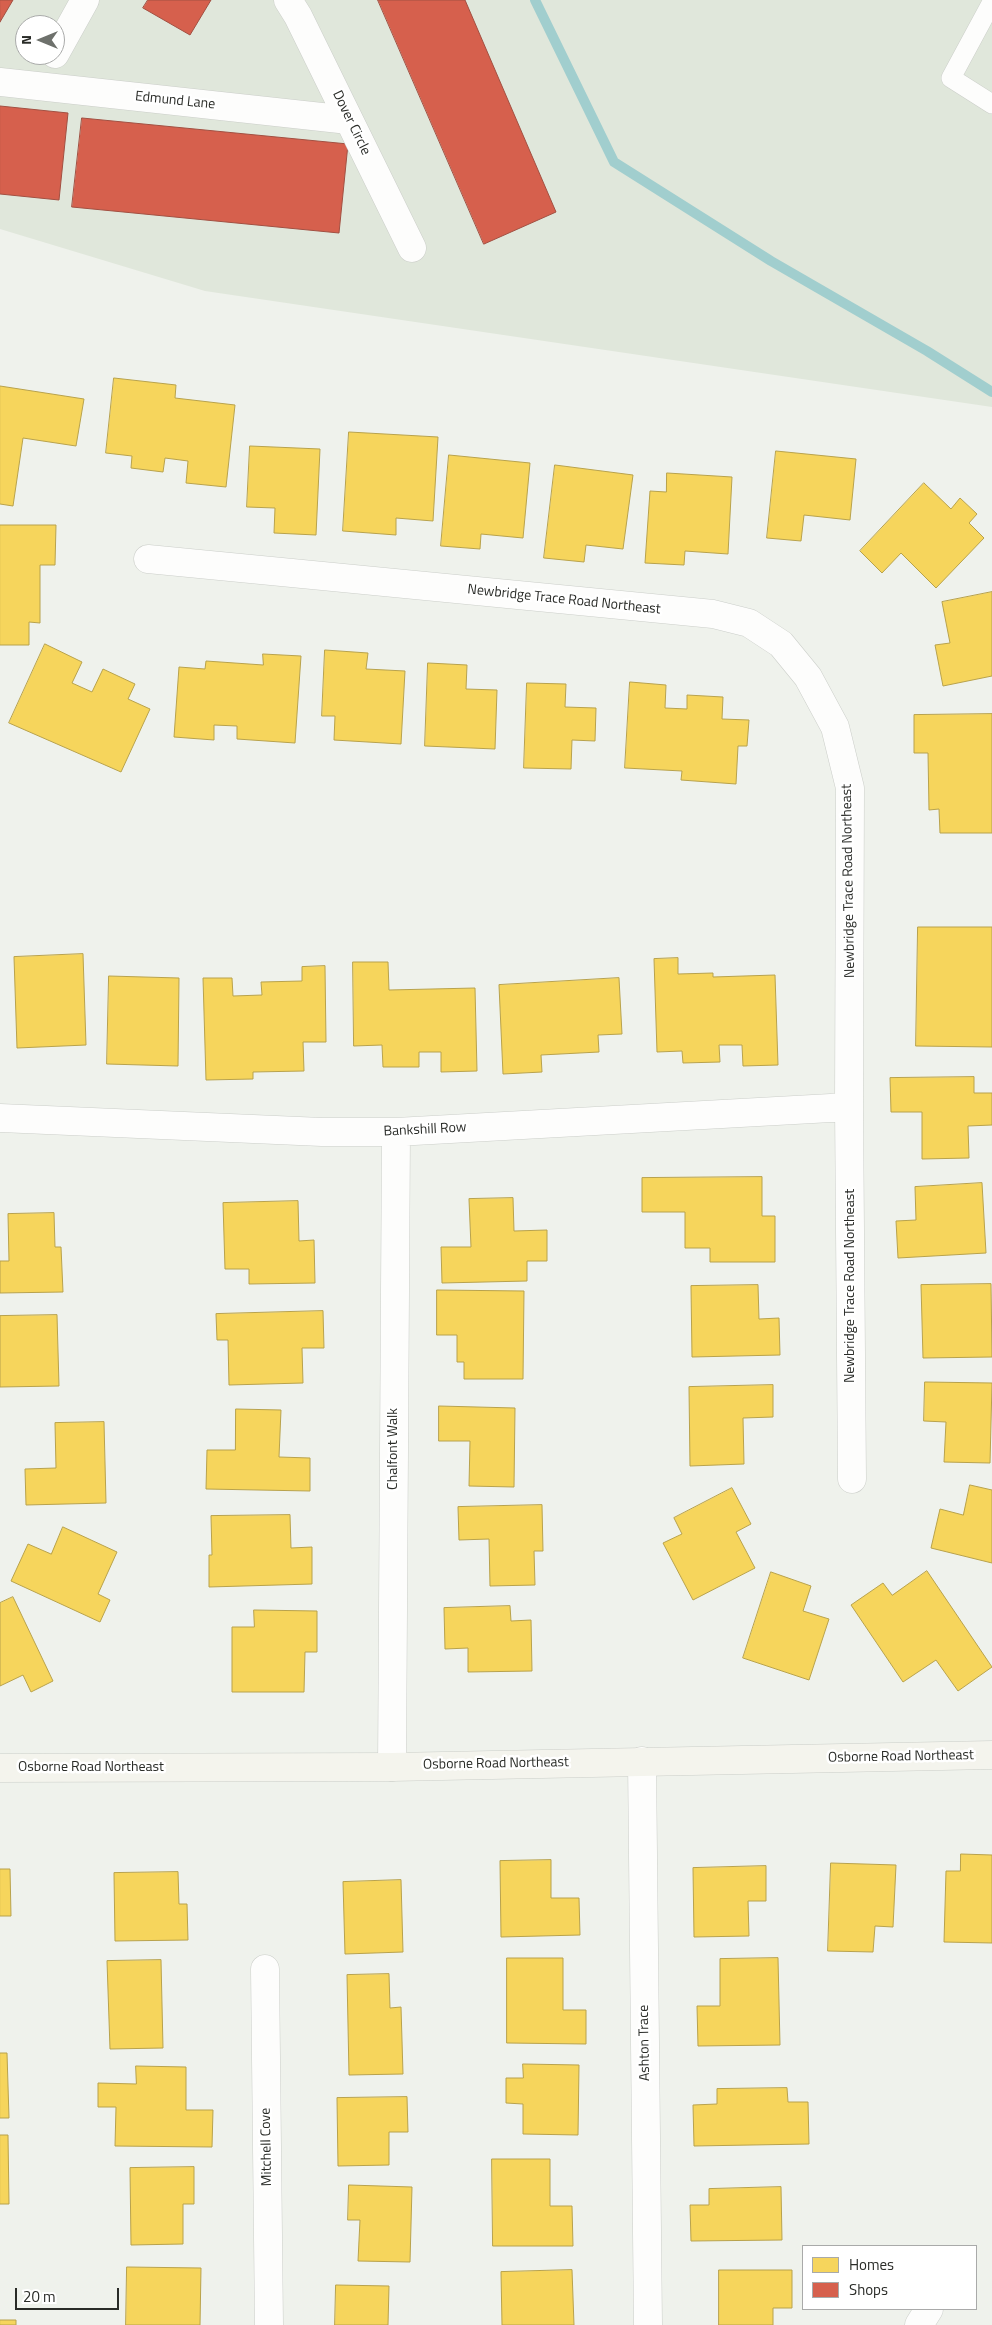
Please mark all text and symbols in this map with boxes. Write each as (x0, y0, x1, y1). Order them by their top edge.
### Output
north arrow (15, 15, 65, 65)
text: N (15, 35, 36, 45)
street label: Edmund Lane (134, 88, 216, 114)
street label: Dover Circle (328, 88, 374, 158)
street label: Newbridge Trace Road Northeast (467, 581, 661, 619)
street label: Newbridge Trace Road Northeast (839, 784, 859, 978)
street label: Bankshill Row (383, 1119, 467, 1141)
street label: Newbridge Trace Road Northeast (843, 1189, 859, 1383)
street label: Chalfont Walk (386, 1408, 402, 1490)
street label: Osborne Road Northeast (828, 1747, 974, 1767)
street label: Osborne Road Northeast (423, 1754, 569, 1774)
street label: Osborne Road Northeast (18, 1760, 164, 1776)
street label: Ashton Trace (636, 2005, 654, 2081)
street label: Mitchell Cove (258, 2108, 276, 2186)
legend (802, 2245, 977, 2310)
text: Homes (849, 2253, 894, 2276)
scale bar (18, 2278, 121, 2310)
text: Shops (849, 2278, 888, 2301)
text: 20 m (23, 2285, 56, 2308)

